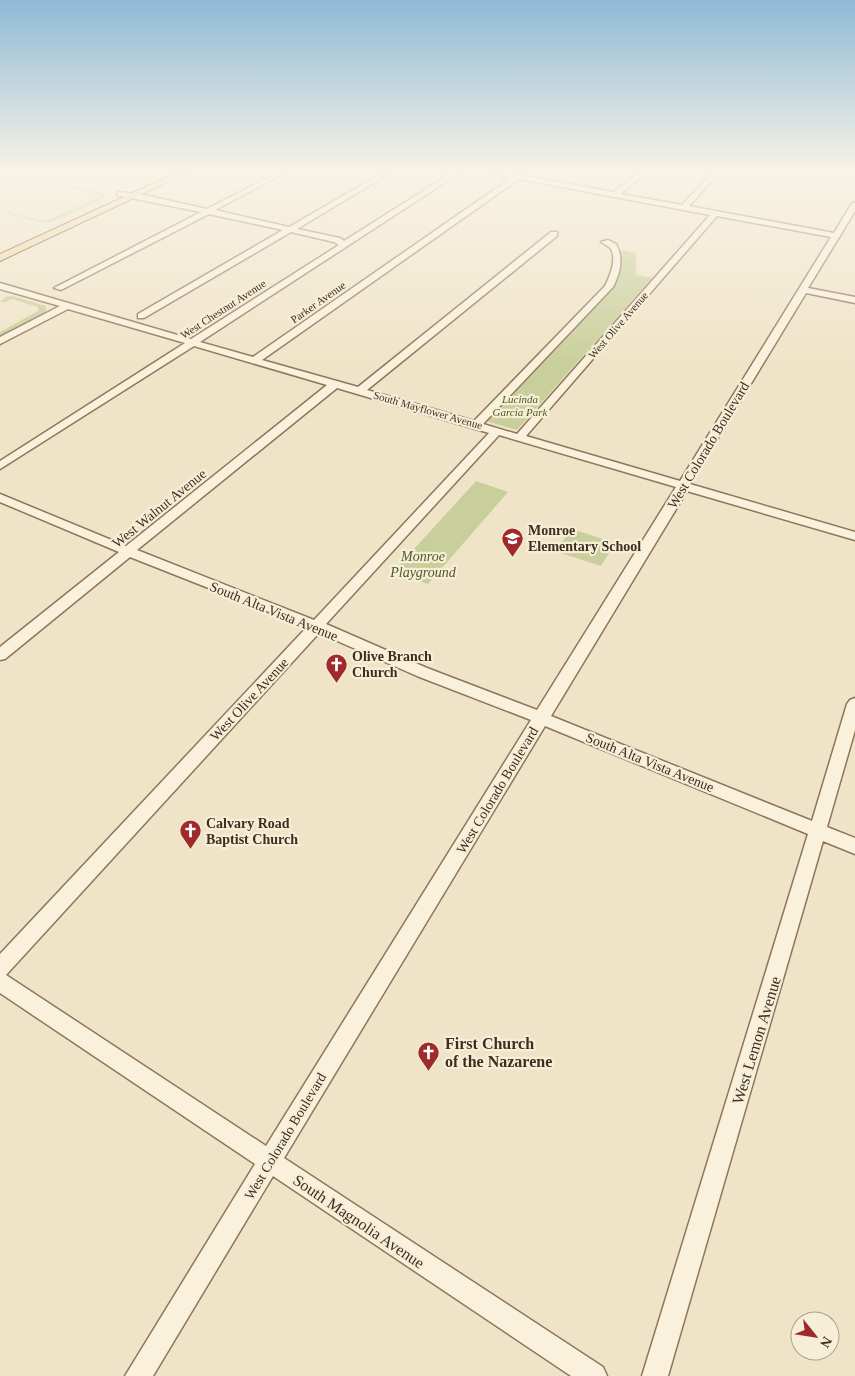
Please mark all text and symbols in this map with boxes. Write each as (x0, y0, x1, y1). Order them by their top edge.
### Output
street label: West Chestnut Avenue (178, 277, 268, 341)
street label: Parker Avenue (288, 279, 348, 325)
street label: West Olive Avenue (586, 289, 650, 361)
street label: West Colorado Boulevard (665, 379, 752, 511)
street label: South Mayflower Avenue (372, 389, 484, 431)
park label: Lucinda Garcia Park (493, 393, 549, 418)
street label: West Walnut Avenue (109, 466, 209, 551)
place label: Monroe Elementary School (528, 523, 641, 554)
school or university icon: Monroe Elementary School (500, 526, 524, 557)
park label: Monroe Playground (389, 549, 457, 580)
street label: South Alta Vista Avenue (208, 579, 340, 644)
place label: Olive Branch Church (352, 649, 432, 680)
church icon: Olive Branch Church (324, 652, 348, 683)
street label: West Olive Avenue (207, 655, 292, 744)
street label: West Colorado Boulevard (454, 724, 541, 856)
street label: South Alta Vista Avenue (584, 730, 716, 795)
place label: Calvary Road Baptist Church (206, 816, 298, 847)
church icon: Calvary Road Baptist Church (178, 819, 202, 850)
street label: West Lemon Avenue (729, 974, 784, 1106)
place label: First Church of the Nazarene (445, 1035, 552, 1070)
church icon: First Church of the Nazarene (417, 1040, 441, 1071)
street label: West Colorado Boulevard (242, 1070, 329, 1202)
street label: South Magnolia Avenue (289, 1171, 427, 1272)
north arrow (790, 1311, 840, 1361)
text: N (817, 1334, 835, 1350)

